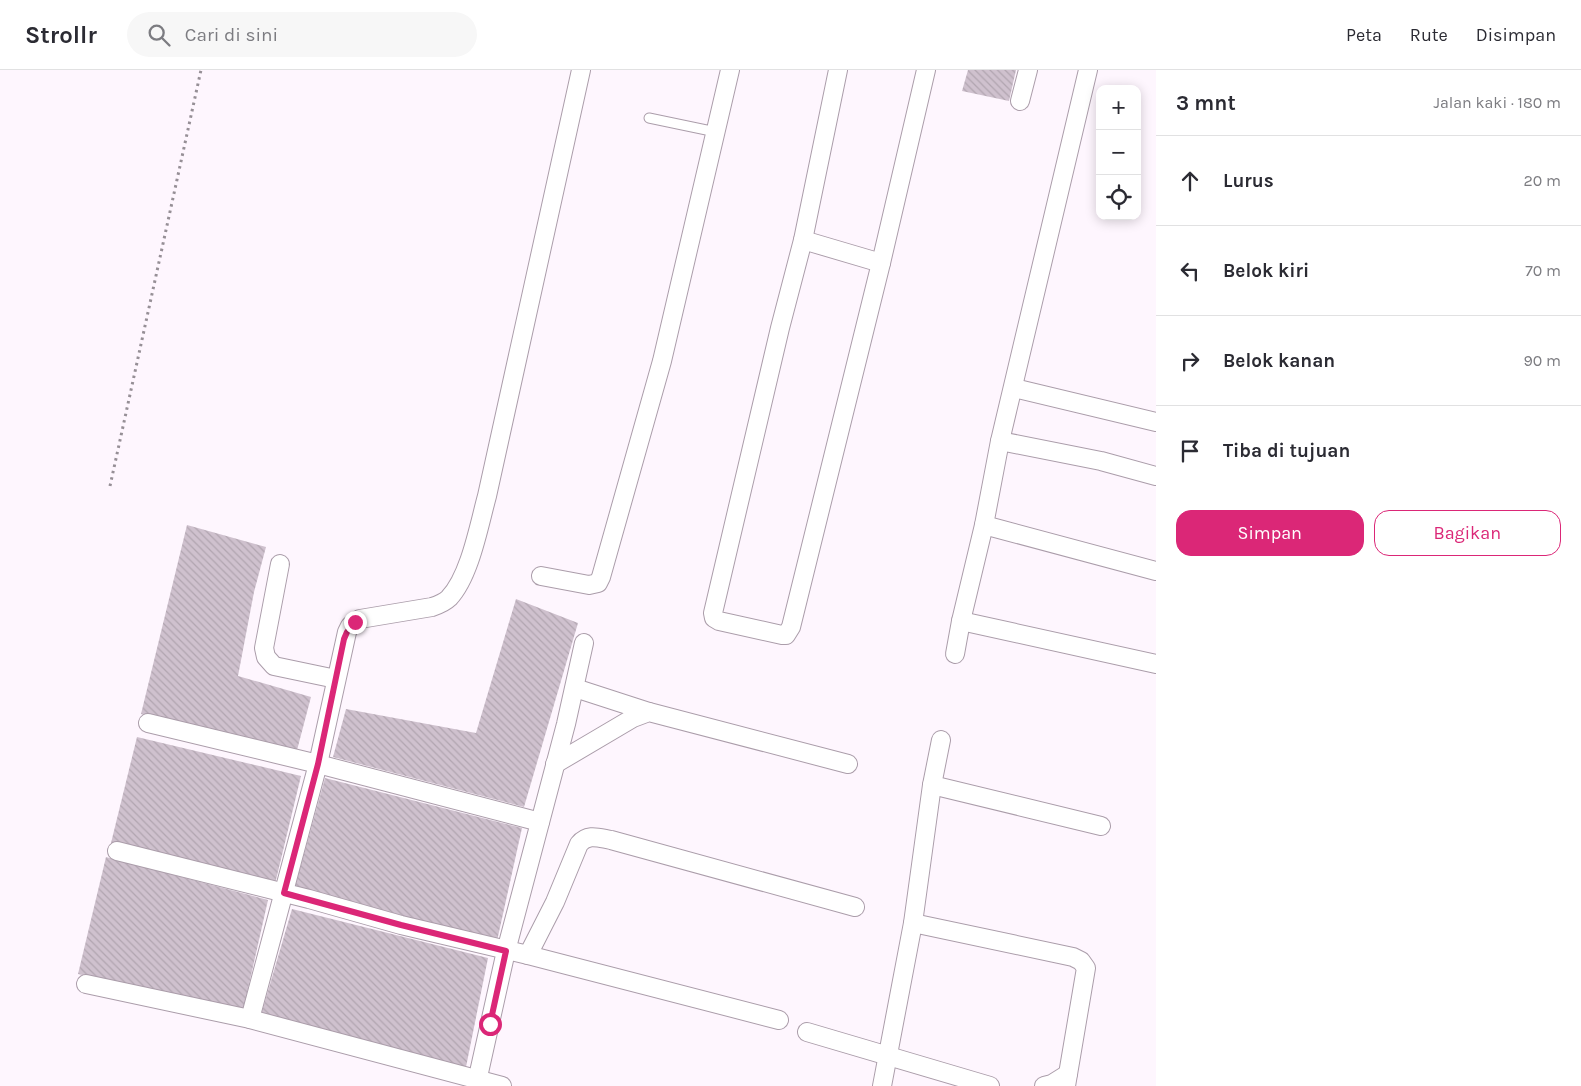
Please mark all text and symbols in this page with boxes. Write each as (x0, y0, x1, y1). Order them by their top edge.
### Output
search box (127, 12, 477, 57)
text: Strollr (25, 21, 97, 49)
icon: search (145, 21, 173, 49)
text: Cari di sini (185, 24, 278, 46)
text: Peta (1346, 24, 1382, 46)
text: Rute (1410, 24, 1448, 46)
text: Disimpan (1476, 24, 1556, 46)
map controls (1096, 85, 1141, 220)
button: + (1096, 85, 1141, 130)
text: 3 mnt (1176, 91, 1236, 115)
text: Jalan kaki · 180 m (1434, 93, 1561, 112)
button: − (1096, 130, 1141, 175)
icon: ahead (1176, 167, 1204, 195)
text: Lurus (1223, 170, 1274, 192)
text: 20 m (1523, 171, 1561, 190)
button: locate (1096, 175, 1141, 220)
icon: left (1176, 257, 1204, 285)
text: Belok kiri (1223, 260, 1309, 282)
text: 70 m (1525, 261, 1561, 280)
icon: right (1176, 347, 1204, 375)
text: Belok kanan (1223, 350, 1335, 372)
text: 90 m (1523, 351, 1561, 370)
icon: arrive (1176, 437, 1204, 465)
text: Tiba di tujuan (1223, 440, 1350, 462)
button: Simpan (1176, 510, 1364, 556)
button: Bagikan (1374, 510, 1561, 556)
route end (344, 611, 367, 634)
route start (479, 1013, 502, 1036)

